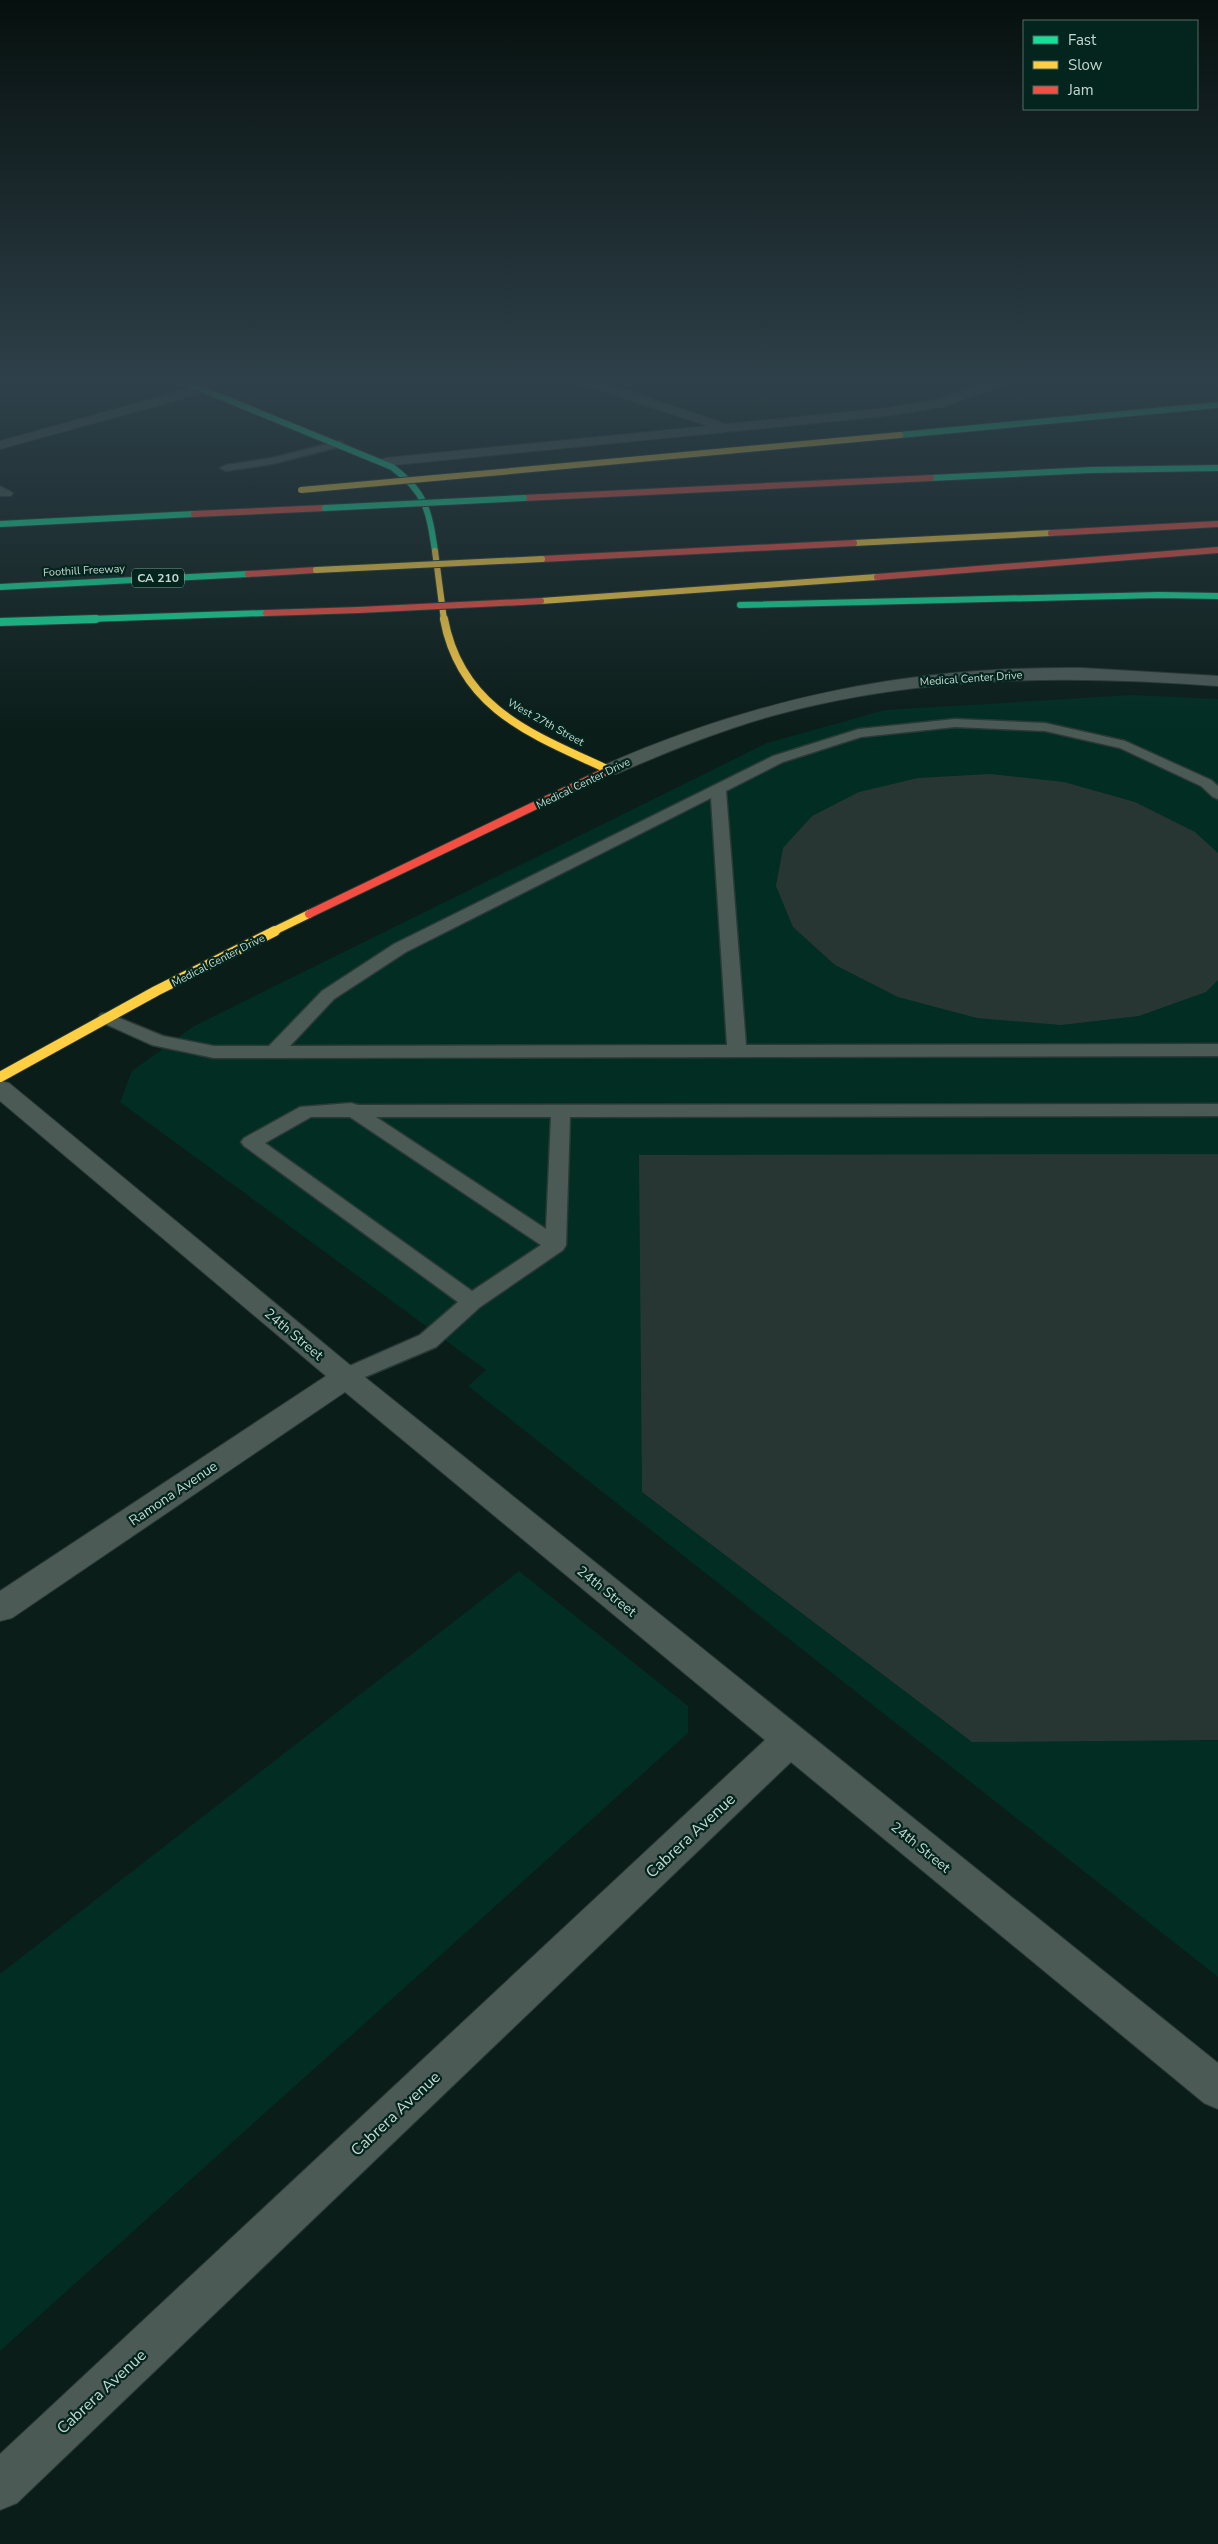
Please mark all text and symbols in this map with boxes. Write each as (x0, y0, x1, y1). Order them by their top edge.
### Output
legend (1023, 20, 1198, 110)
text: Fast (1068, 30, 1097, 50)
text: Slow (1068, 55, 1103, 75)
text: Jam (1067, 80, 1094, 100)
street label: Foothill Freeway (43, 561, 126, 580)
road number: CA 210 (132, 568, 184, 588)
street label: Medical Center Drive (919, 667, 1023, 690)
street label: West 27th Street (505, 695, 587, 750)
street label: Medical Center Drive (534, 754, 633, 813)
street label: Medical Center Drive (169, 930, 268, 990)
street label: 24th Street (260, 1304, 327, 1365)
street label: Ramona Avenue (125, 1457, 221, 1530)
street label: 24th Street (573, 1562, 641, 1621)
street label: Cabrera Avenue (641, 1788, 740, 1883)
street label: 24th Street (887, 1818, 955, 1877)
street label: Cabrera Avenue (346, 2066, 445, 2161)
street label: Cabrera Avenue (52, 2344, 151, 2439)

